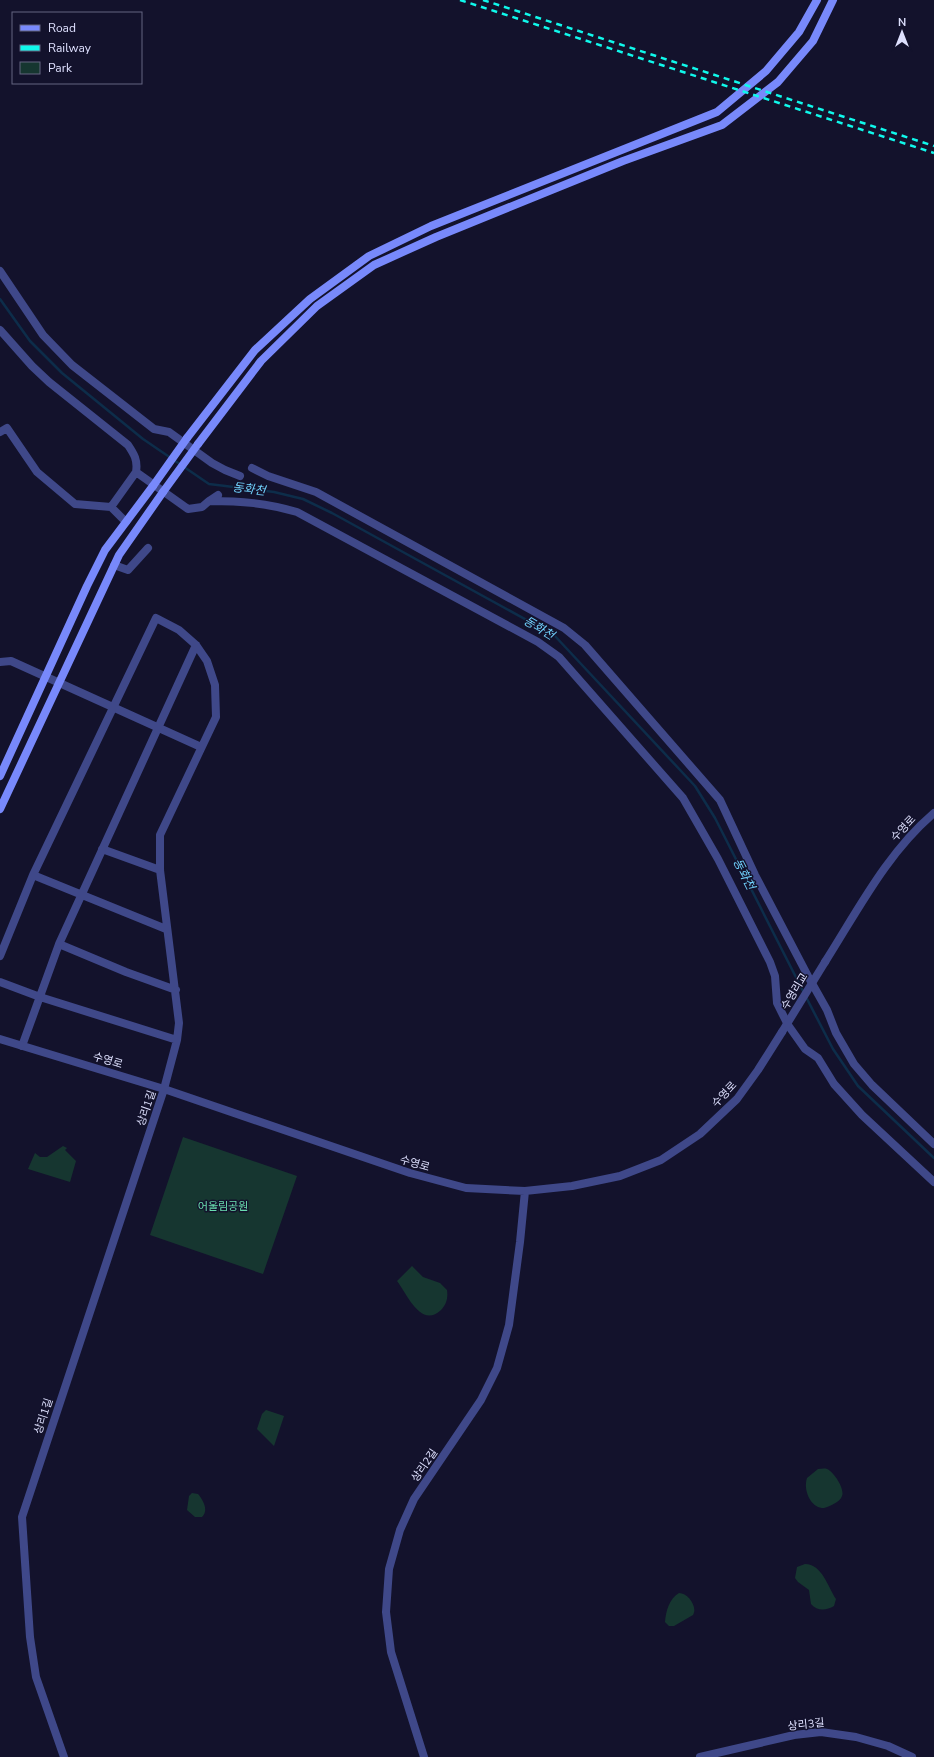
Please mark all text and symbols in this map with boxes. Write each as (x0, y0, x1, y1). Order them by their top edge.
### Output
legend (12, 12, 142, 84)
north arrow (882, 12, 922, 52)
text: N (898, 15, 906, 30)
text: Road (48, 20, 76, 36)
text: Railway (48, 40, 92, 56)
text: Park (48, 60, 73, 76)
water label: 동화천 (232, 479, 268, 499)
water label: 동화천 (521, 613, 559, 644)
street label: 수영로 (888, 812, 919, 845)
water label: 동화천 (729, 856, 760, 894)
street label: 수영리교 (778, 970, 811, 1012)
street label: 수영로 (91, 1049, 125, 1072)
street label: 수영로 (709, 1078, 740, 1111)
street label: 상리1길 (133, 1088, 160, 1128)
street label: 수영로 (398, 1152, 432, 1175)
park label: 어울림공원 (198, 1199, 248, 1214)
street label: 상리1길 (31, 1396, 56, 1436)
street label: 상리2길 (408, 1446, 441, 1485)
street label: 상리3길 (787, 1715, 825, 1734)

